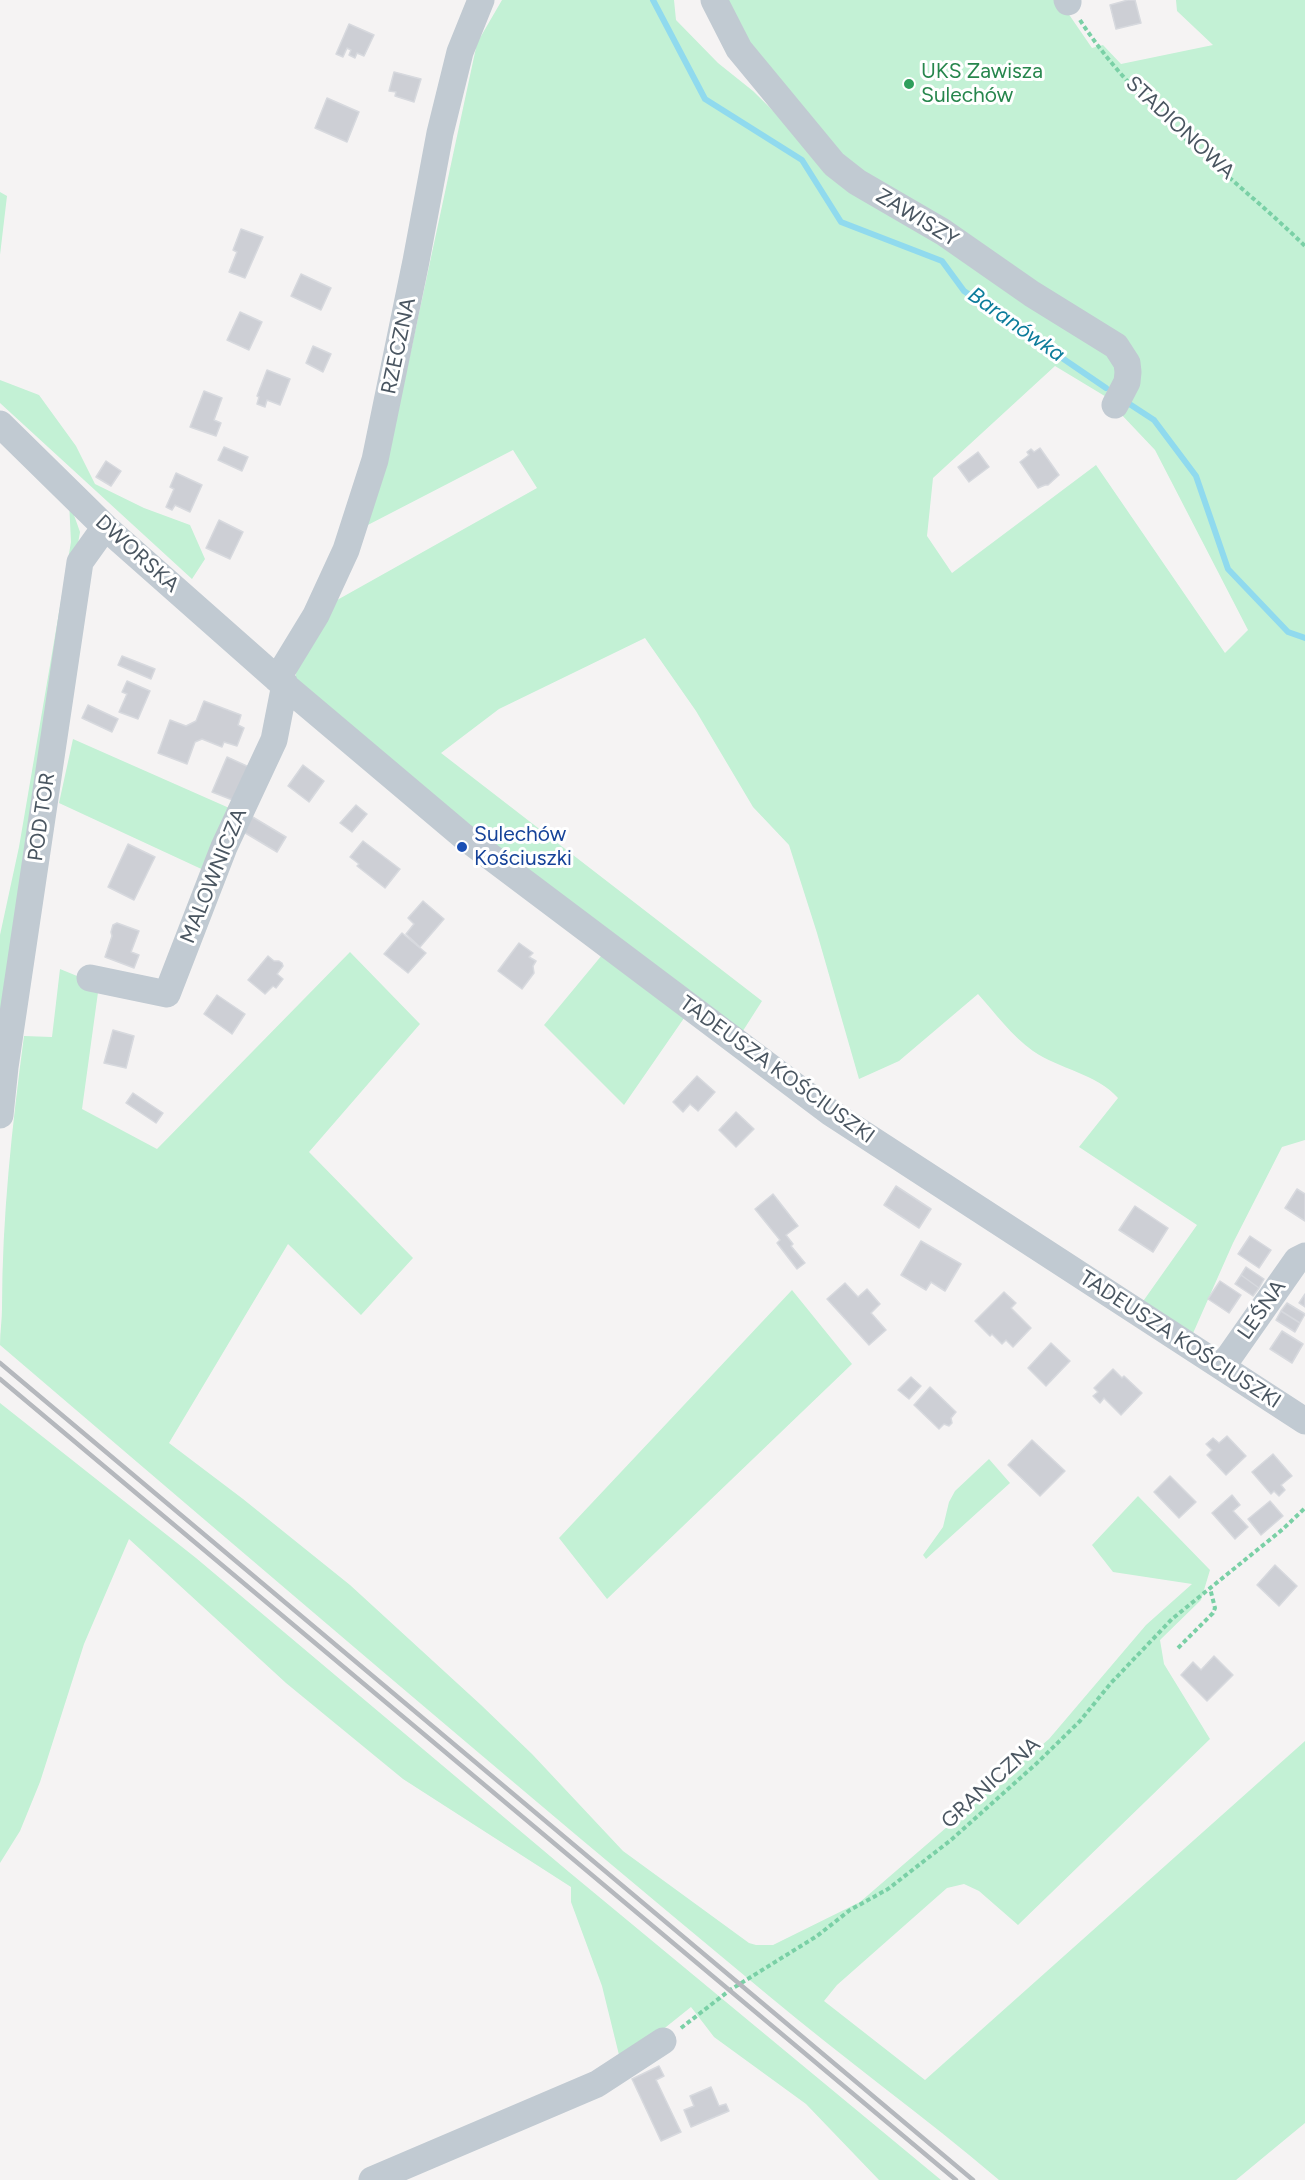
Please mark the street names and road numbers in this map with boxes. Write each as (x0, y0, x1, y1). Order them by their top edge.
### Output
street label: STADIONOWA (1120, 71, 1240, 185)
street label: ZAWISZY (871, 184, 963, 252)
street label: RZECZNA (376, 295, 422, 397)
street label: DWORSKA (90, 510, 184, 598)
street label: POD TOR (23, 771, 61, 863)
street label: MALOWNICZA (175, 805, 253, 947)
street label: TADEUSZA KOŚCIUSZKI (675, 991, 879, 1149)
street label: TADEUSZA KOŚCIUSZKI (1075, 1266, 1285, 1414)
street label: LEŚNA (1233, 1275, 1291, 1345)
street label: GRANICZNA (936, 1732, 1046, 1834)

